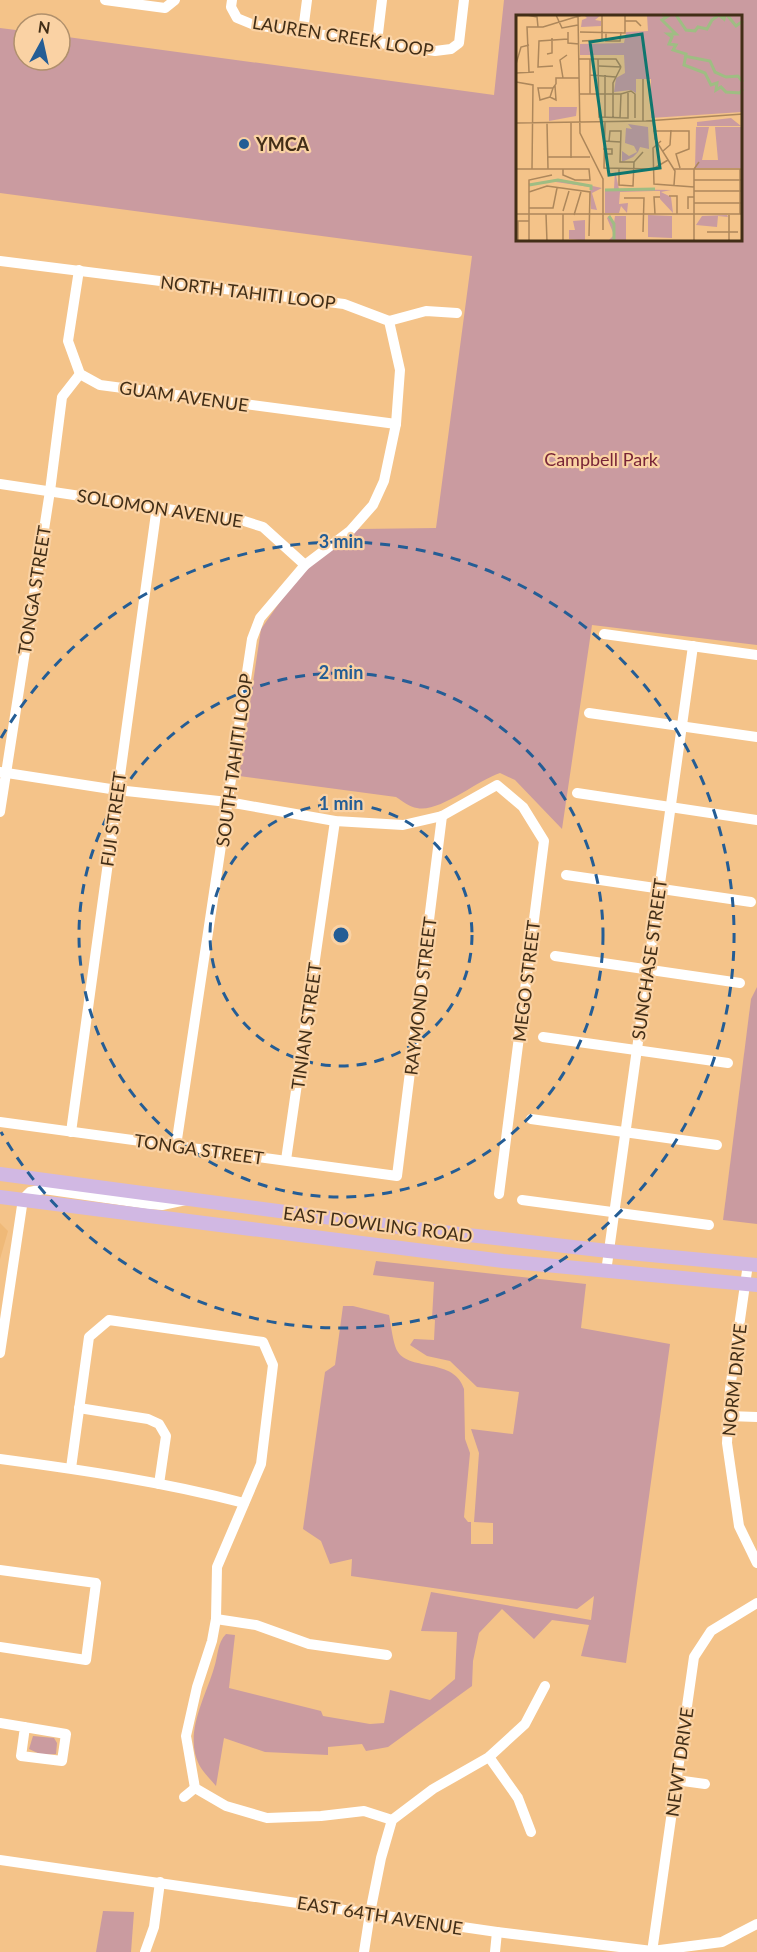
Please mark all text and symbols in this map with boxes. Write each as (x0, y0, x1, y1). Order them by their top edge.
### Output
street label: LAUREN CREEK LOOP (251, 11, 435, 61)
north arrow (12, 12, 72, 72)
inset map (516, 15, 742, 242)
text: N (37, 16, 52, 37)
place label: YMCA (255, 133, 310, 155)
marker: YMCA (237, 137, 251, 151)
street label: NORTH TAHITI LOOP (159, 270, 337, 314)
street label: GUAM AVENUE (118, 376, 250, 416)
park label: Campbell Park (544, 448, 659, 470)
street label: SOLOMON AVENUE (76, 484, 244, 532)
street label: TONGA STREET (13, 523, 55, 656)
text: 3 min (319, 530, 363, 552)
text: 2 min (319, 661, 363, 683)
street label: SOUTH TAHITI LOOP (211, 672, 257, 848)
street label: FIJI STREET (95, 770, 131, 868)
text: 1 min (319, 792, 363, 814)
street label: SUNCHASE STREET (627, 877, 671, 1041)
street label: RAYMOND STREET (399, 915, 441, 1077)
street label: MEGO STREET (508, 919, 544, 1043)
centre of rings (331, 925, 351, 945)
street label: TINIAN STREET (286, 961, 326, 1091)
street label: TONGA STREET (133, 1129, 266, 1169)
street label: EAST DOWLING ROAD (282, 1201, 474, 1247)
street label: NORM DRIVE (717, 1322, 751, 1438)
street label: NEWT DRIVE (660, 1706, 698, 1818)
street label: EAST 64TH AVENUE (296, 1891, 464, 1939)

